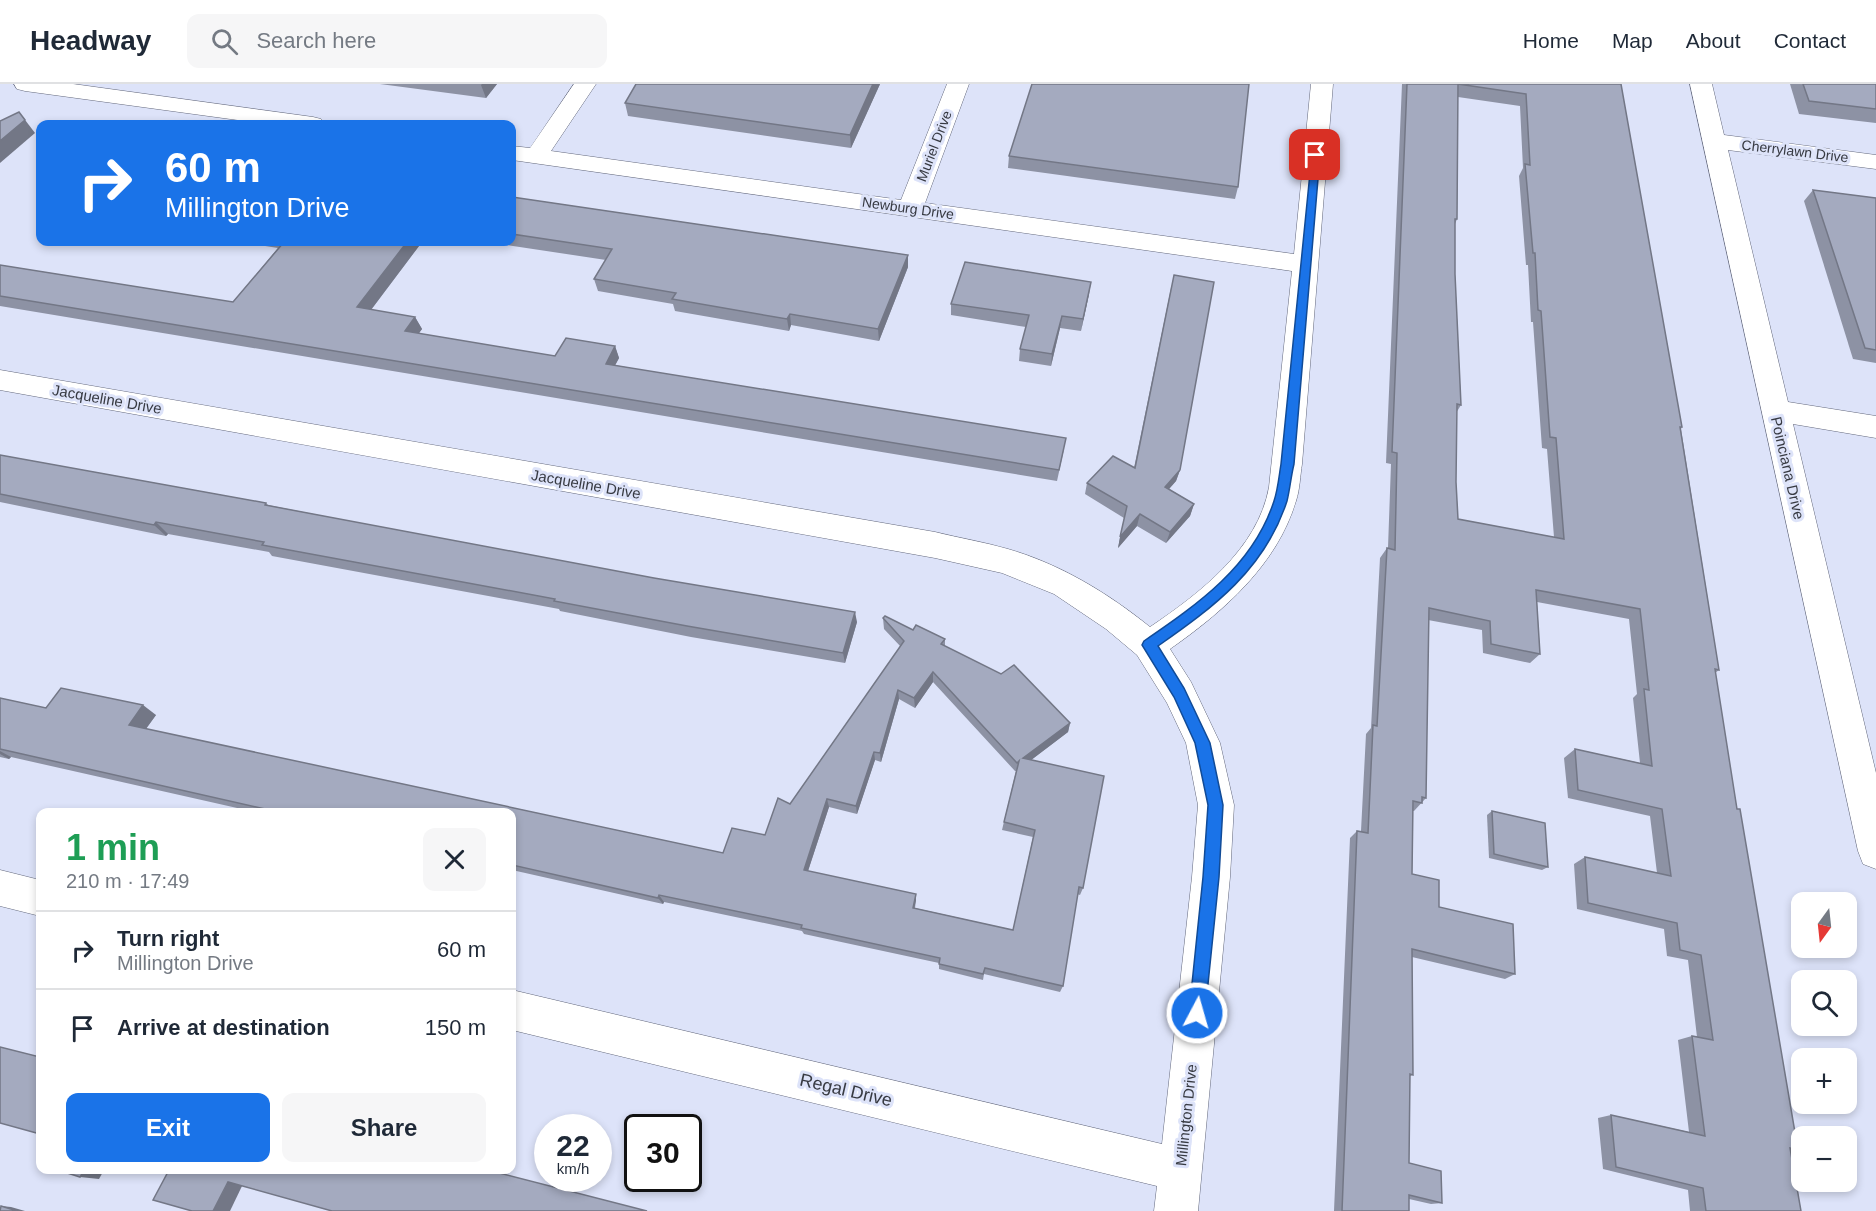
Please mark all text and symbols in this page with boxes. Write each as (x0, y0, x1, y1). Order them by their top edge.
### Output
search box (187, 14, 607, 68)
text: Headway (30, 25, 151, 56)
icon: search (208, 25, 241, 58)
text: Search here (256, 28, 376, 53)
text: Home (1523, 29, 1579, 52)
text: Map (1612, 29, 1653, 52)
text: About (1686, 29, 1741, 52)
text: Contact (1774, 29, 1846, 52)
street label: Muriel Drive (913, 108, 955, 184)
pin (1289, 129, 1340, 180)
street label: Cherrylawn Drive (1741, 137, 1849, 166)
icon: arrive (1298, 138, 1331, 171)
icon: right (66, 144, 144, 222)
text: 60 m (165, 144, 261, 191)
text: Millington Drive (165, 193, 350, 223)
street label: Newburg Drive (861, 194, 955, 222)
street label: Jacqueline Drive (51, 381, 163, 417)
street label: Poinciana Drive (1768, 415, 1808, 521)
street label: Jacqueline Drive (530, 466, 642, 502)
text: 1 min (66, 827, 160, 868)
button: close (423, 828, 486, 891)
text: 210 m · 17:49 (66, 870, 189, 892)
north arrow (1791, 892, 1857, 958)
map controls (1791, 892, 1857, 1192)
text: Turn right (117, 926, 219, 951)
icon: right (66, 934, 99, 967)
text: 60 m (437, 937, 486, 962)
text: Millington Drive (117, 952, 254, 974)
button: search (1791, 970, 1857, 1036)
position arrow (1165, 981, 1229, 1045)
icon: arrive (66, 1012, 99, 1045)
text: Arrive at destination (117, 1015, 330, 1040)
text: 150 m (425, 1015, 486, 1040)
button: + (1791, 1048, 1857, 1114)
street label: Millington Drive (1172, 1063, 1200, 1167)
street label: Regal Drive (798, 1070, 894, 1110)
button: Exit (66, 1093, 270, 1162)
button: Share (282, 1093, 486, 1162)
speed limit sign: 30 (624, 1114, 702, 1192)
button: − (1791, 1126, 1857, 1192)
text: 22 (556, 1129, 590, 1162)
text: km/h (557, 1160, 589, 1177)

